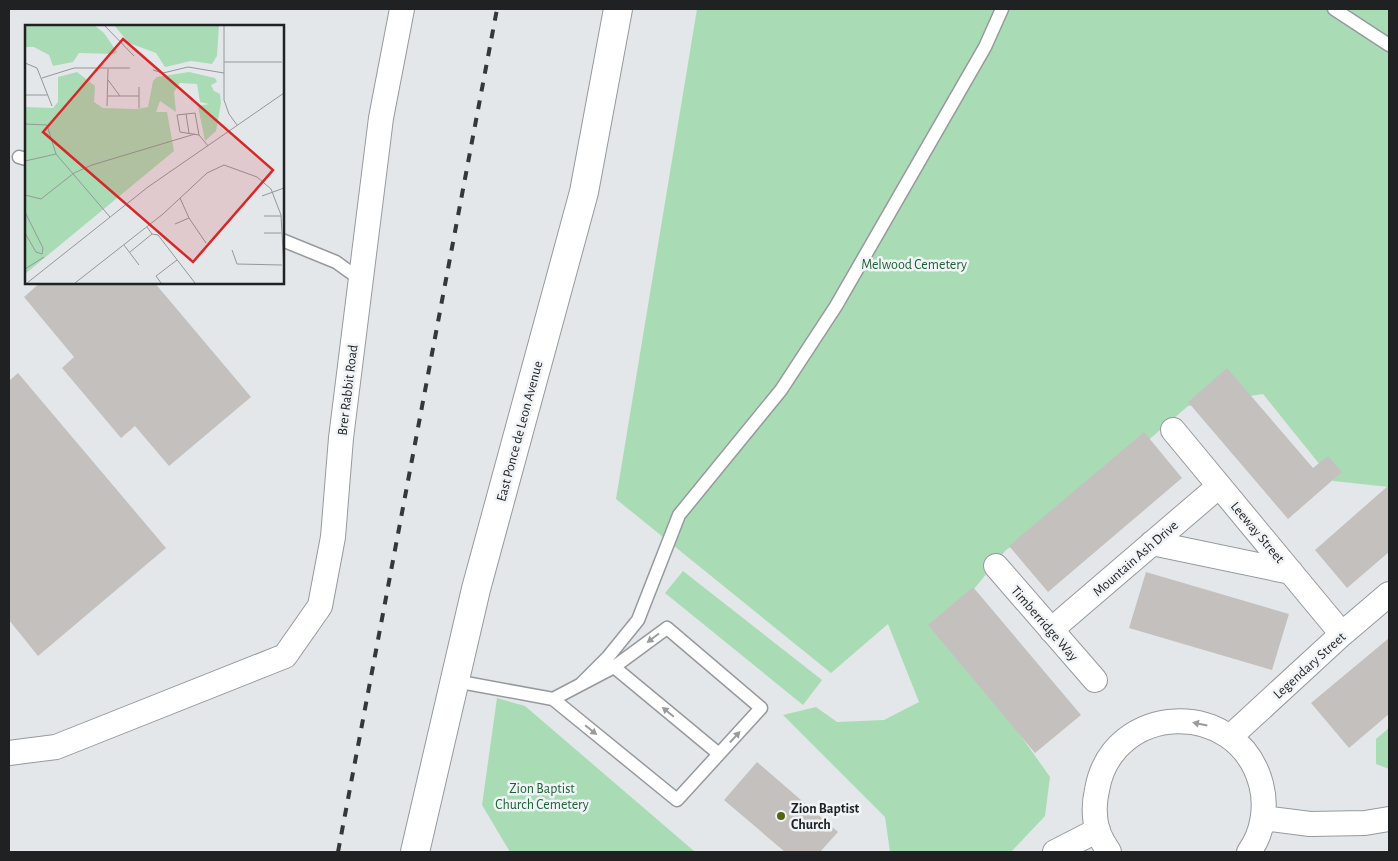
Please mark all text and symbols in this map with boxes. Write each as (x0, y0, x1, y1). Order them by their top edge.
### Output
inset map (25, 25, 284, 284)
park label: Melwood Cemetery (861, 258, 967, 272)
street label: Brer Rabbit Road (335, 344, 361, 436)
street label: East Ponce de Leon Avenue (494, 359, 545, 503)
street label: Leeway Street (1228, 499, 1287, 566)
street label: Mountain Ash Drive (1090, 518, 1181, 599)
street label: Timberridge Way (1008, 583, 1080, 664)
street label: Legendary Street (1271, 629, 1349, 702)
one-way arrow (646, 633, 660, 643)
one-way arrow (662, 707, 675, 718)
one-way arrow (1193, 720, 1208, 728)
one-way arrow (584, 725, 597, 736)
one-way arrow (729, 731, 741, 743)
park label: Zion Baptist Church Cemetery (495, 782, 589, 812)
place label: Zion Baptist Church (791, 802, 860, 832)
marker: Zion Baptist Church (775, 810, 787, 822)

